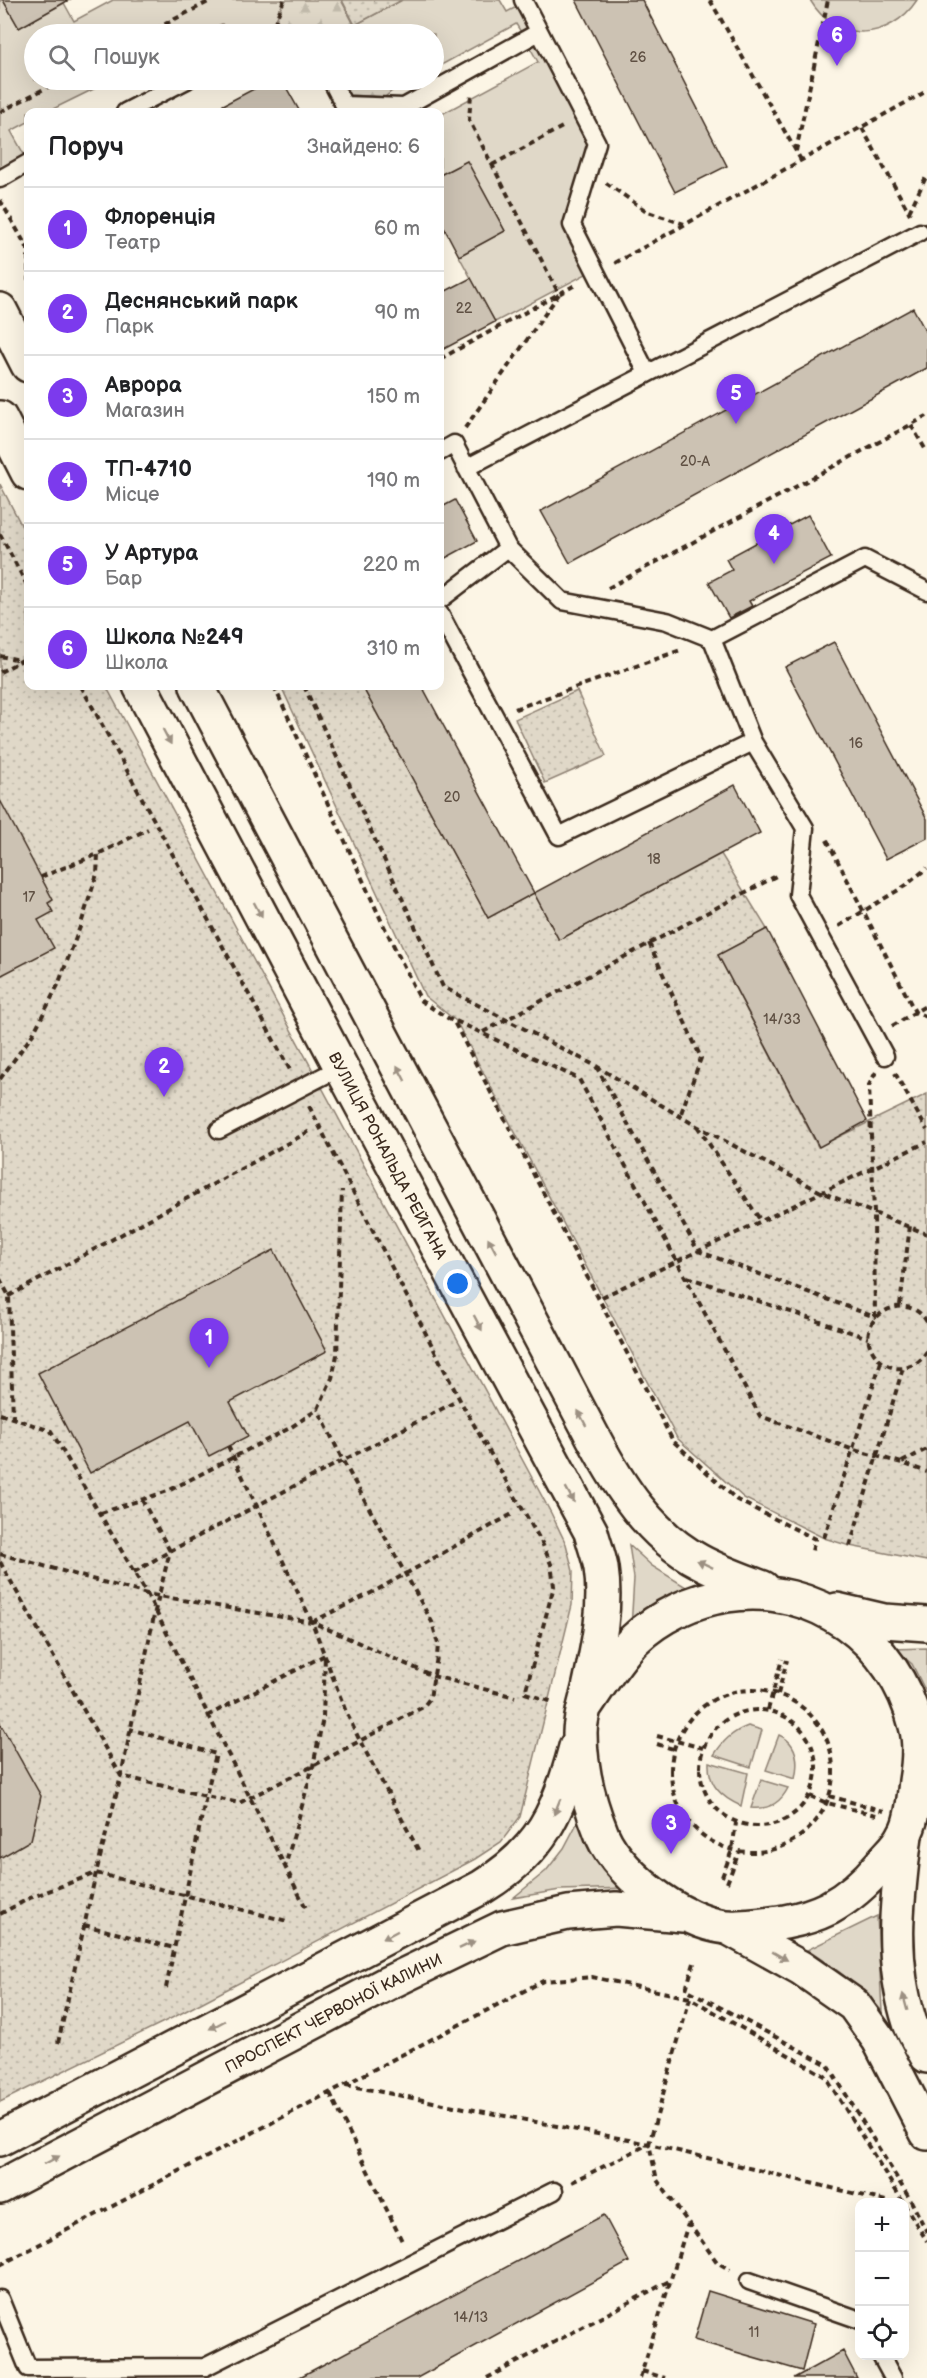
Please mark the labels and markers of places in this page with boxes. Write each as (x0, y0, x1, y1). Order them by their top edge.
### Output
pin: 6 (818, 16, 856, 66)
pin: 5 (716, 374, 756, 424)
pin: 4 (754, 514, 794, 564)
pin: 2 (144, 1048, 184, 1097)
pin: 1 (190, 1318, 228, 1368)
pin: 3 (652, 1804, 690, 1854)

